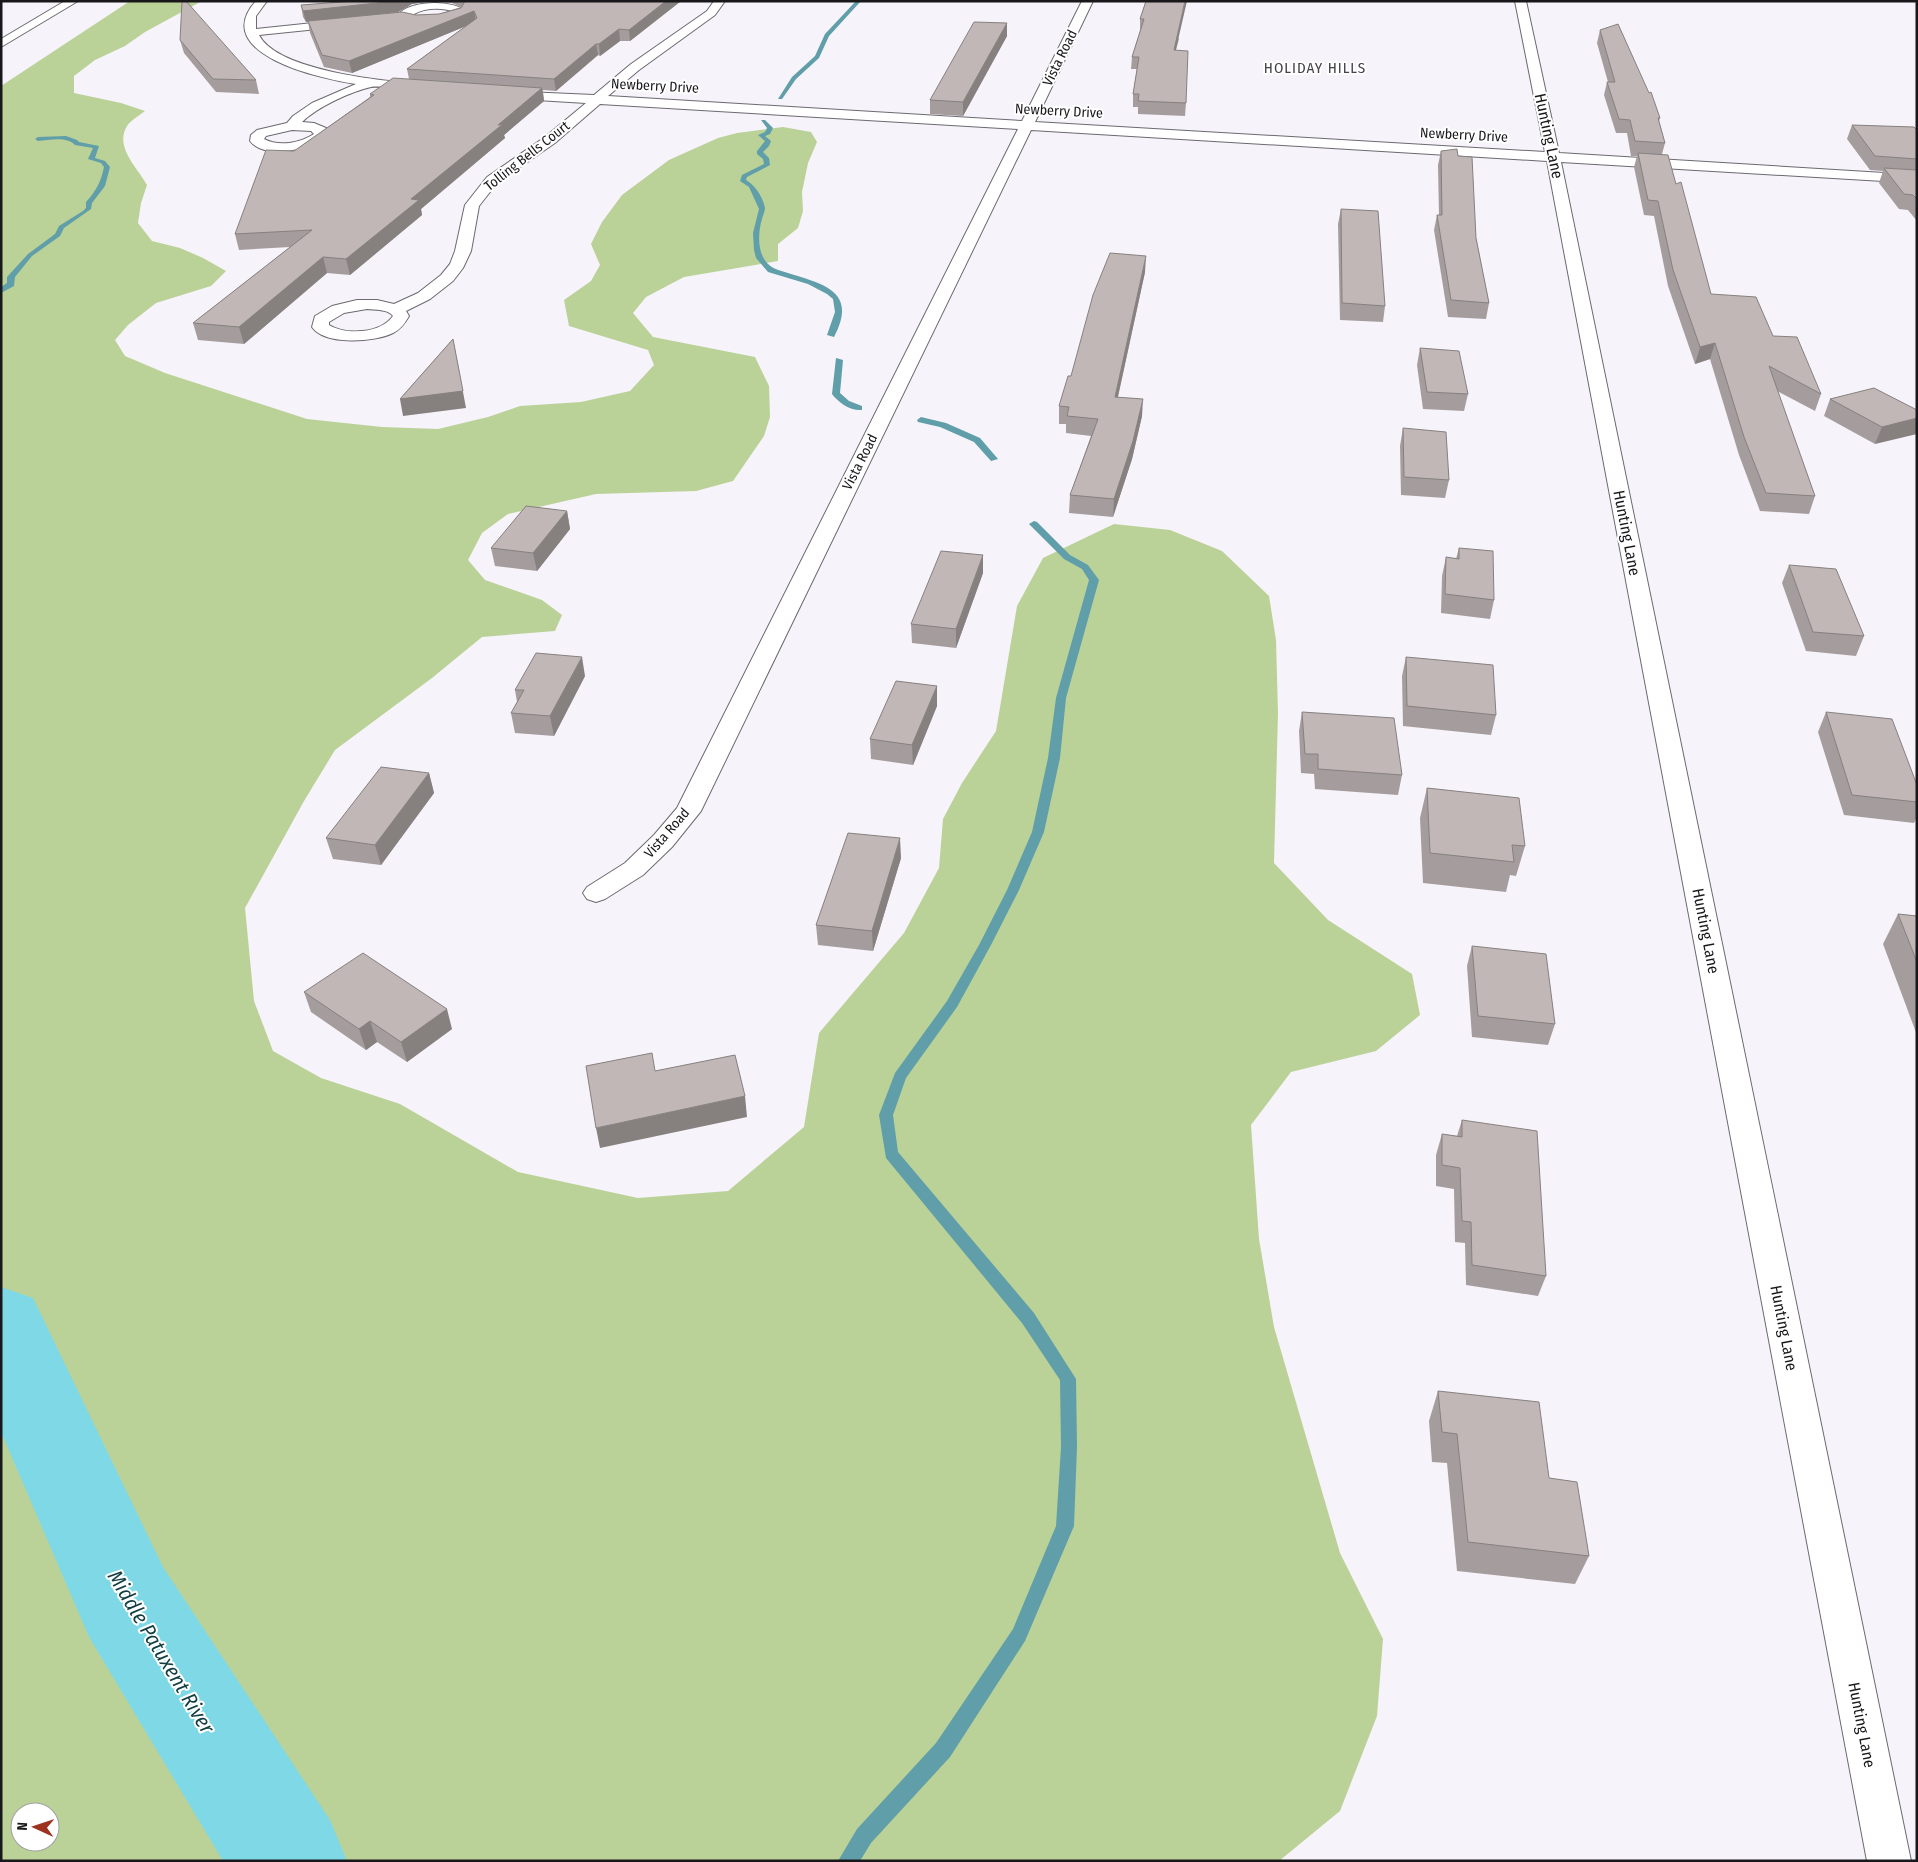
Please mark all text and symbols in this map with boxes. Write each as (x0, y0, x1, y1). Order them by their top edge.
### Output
street label: Vista Road (1039, 27, 1081, 89)
district label: HOLIDAY HILLS (1264, 59, 1366, 77)
street label: Newberry Drive (611, 75, 699, 97)
street label: Hunting Lane (1531, 92, 1567, 180)
street label: Newberry Drive (1015, 100, 1103, 122)
street label: Tolling Bells Court (481, 117, 573, 195)
street label: Newberry Drive (1420, 124, 1508, 146)
street label: Vista Road (839, 431, 881, 493)
street label: Hunting Lane (1609, 489, 1645, 577)
street label: Vista Road (641, 805, 693, 861)
street label: Hunting Lane (1688, 887, 1724, 975)
street label: Hunting Lane (1766, 1284, 1802, 1372)
water label: Middle Patuxent River (102, 1566, 220, 1739)
street label: Hunting Lane (1844, 1681, 1880, 1769)
north arrow (10, 1802, 60, 1852)
text: N (14, 1822, 31, 1831)

